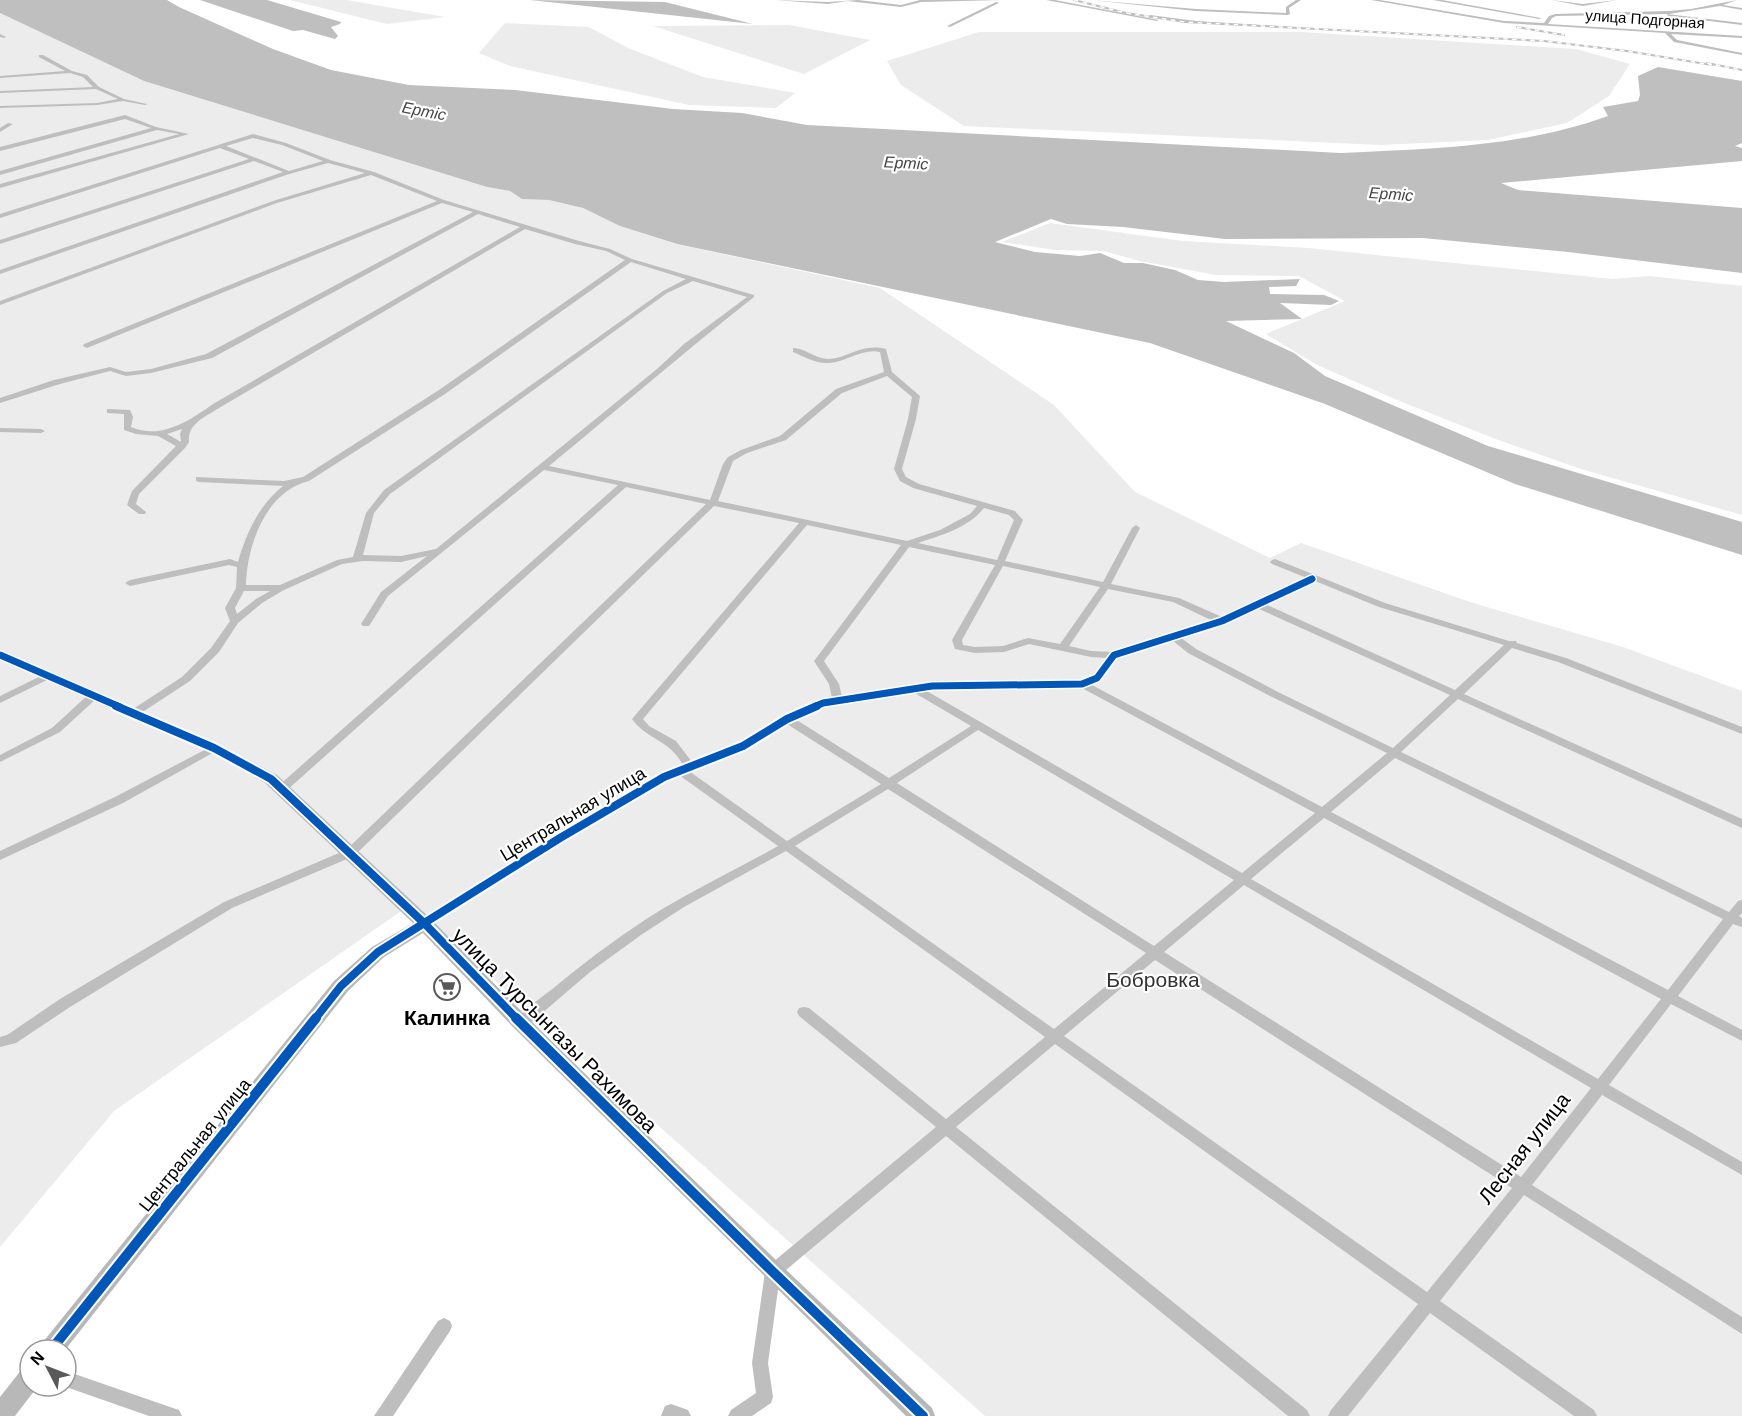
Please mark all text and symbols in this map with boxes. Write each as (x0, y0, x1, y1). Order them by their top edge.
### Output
street label: улица Подгорная (1585, 6, 1705, 32)
water label: Ертіс (401, 98, 447, 124)
water label: Ертіс (883, 153, 929, 173)
water label: Ертіс (1368, 184, 1414, 204)
street label: Центральная улица (497, 762, 650, 865)
street label: улица Турсынгазы Рахимова (448, 923, 662, 1137)
park label: Бобровка (1106, 968, 1200, 991)
supermarket icon: Калинка (432, 972, 462, 1002)
place label: Калинка (404, 1006, 490, 1029)
street label: Центральная улица (135, 1074, 255, 1216)
street label: Лесная улица (1474, 1088, 1575, 1208)
north arrow (18, 1338, 78, 1398)
text: N (27, 1348, 47, 1368)

